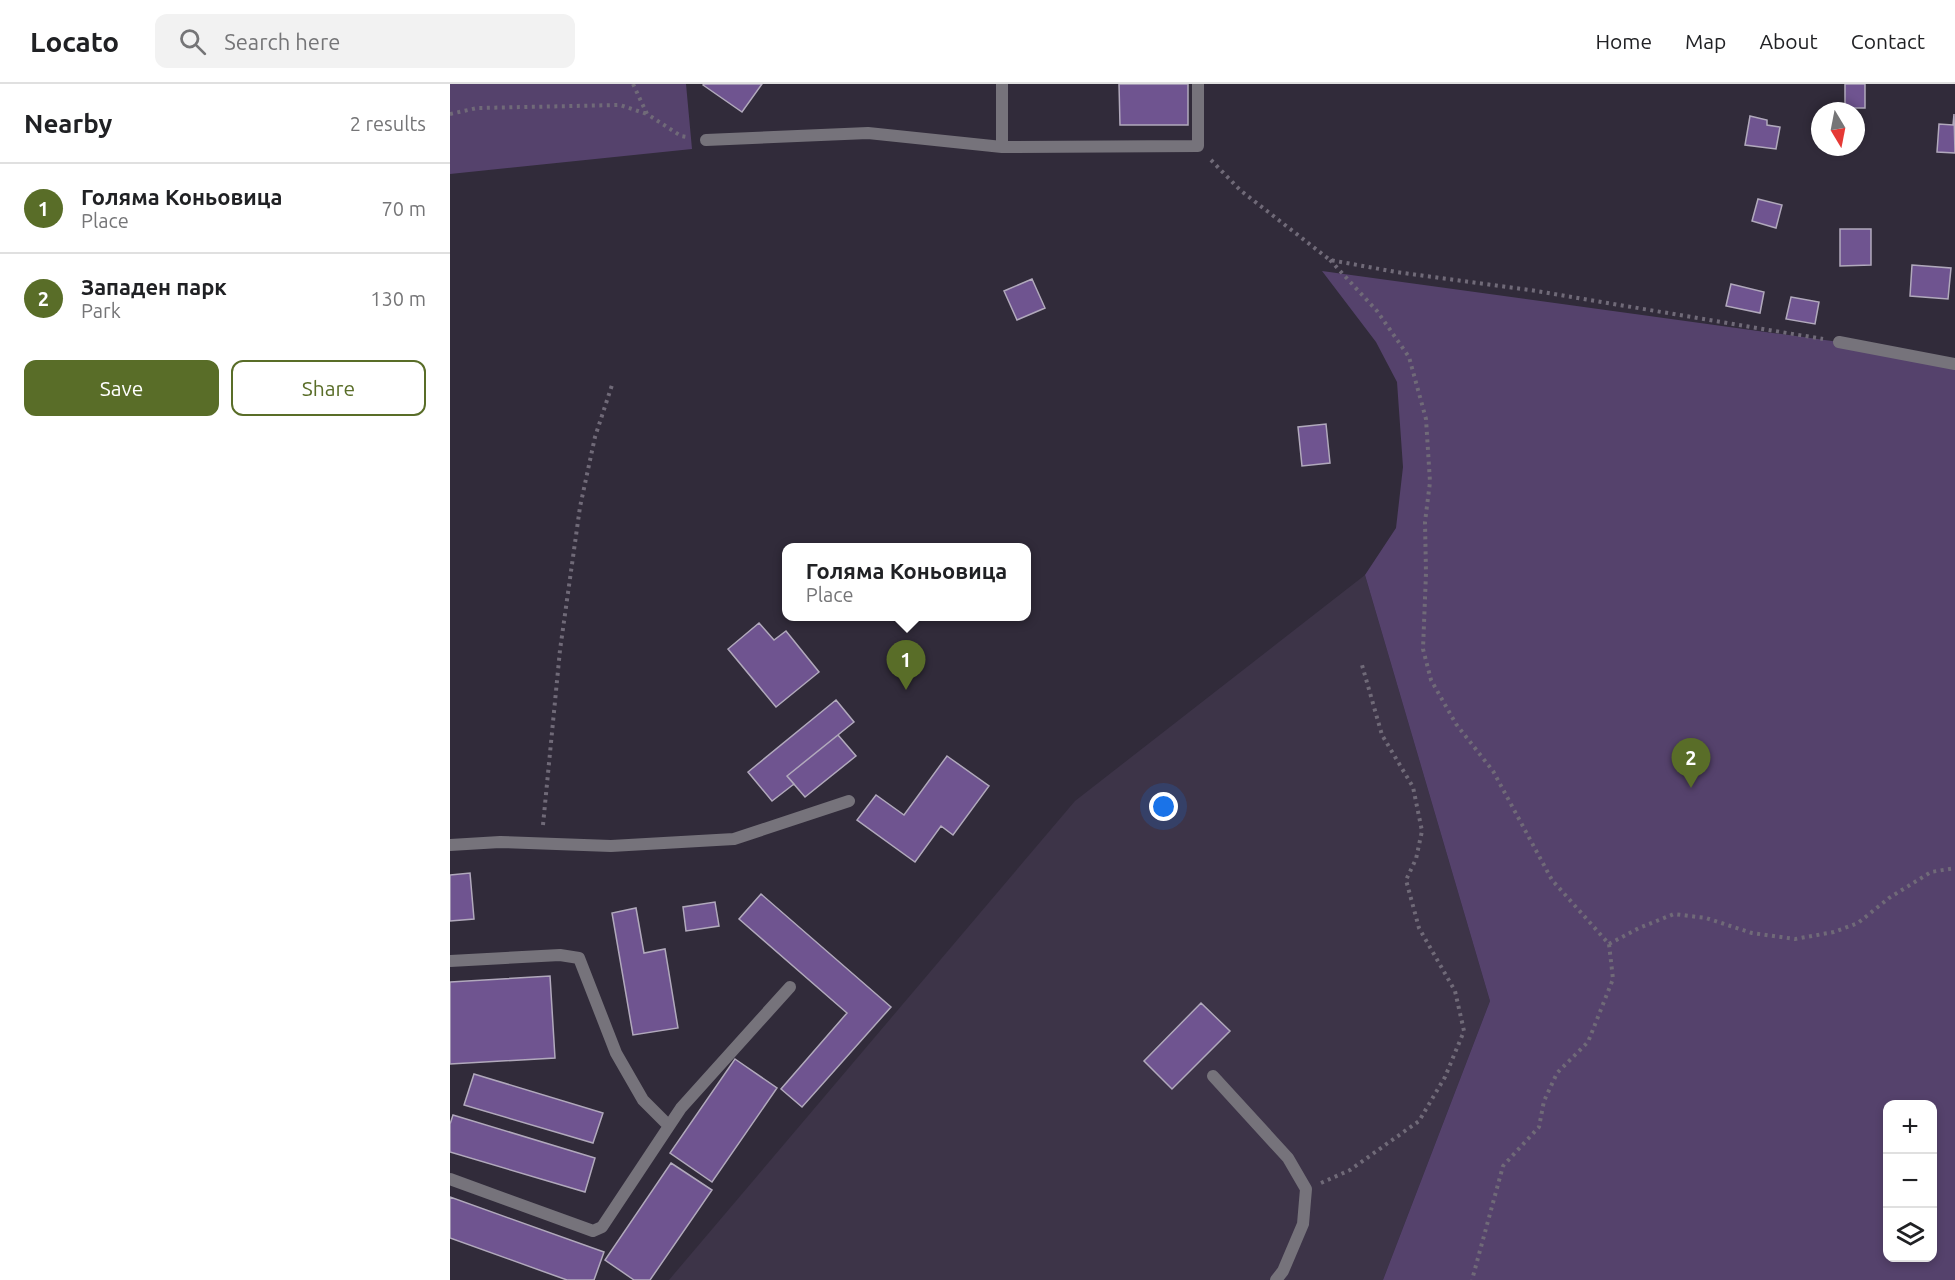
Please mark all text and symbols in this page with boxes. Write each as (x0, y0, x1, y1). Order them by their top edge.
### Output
search box (155, 14, 575, 68)
icon: search (176, 25, 209, 58)
text: Locato (30, 26, 119, 57)
text: Search here (224, 29, 340, 54)
text: Home (1595, 29, 1652, 53)
text: Map (1685, 29, 1726, 53)
text: About (1759, 29, 1818, 53)
text: Contact (1851, 29, 1925, 53)
north arrow (1811, 102, 1865, 156)
text: Nearby (24, 109, 112, 138)
text: 2 results (350, 112, 426, 135)
text: Голяма Коньовица (81, 184, 282, 209)
text: 1 (38, 197, 49, 220)
text: 70 m (382, 197, 426, 220)
text: Place (81, 209, 129, 232)
text: Западен парк (81, 274, 227, 299)
text: 2 (38, 287, 49, 310)
text: 130 m (370, 287, 426, 310)
text: Park (81, 299, 121, 322)
button: Save (24, 360, 219, 416)
button: Share (231, 360, 426, 416)
popup (782, 543, 1031, 621)
text: Голяма Коньовица (806, 558, 1007, 583)
text: Place (806, 583, 854, 606)
pin: 1 (886, 640, 926, 690)
pin: 2 (1672, 738, 1710, 788)
your location (1149, 792, 1178, 821)
map controls (1883, 1100, 1937, 1262)
button: + (1883, 1100, 1937, 1154)
button: − (1883, 1154, 1937, 1208)
button: layers (1883, 1208, 1937, 1262)

